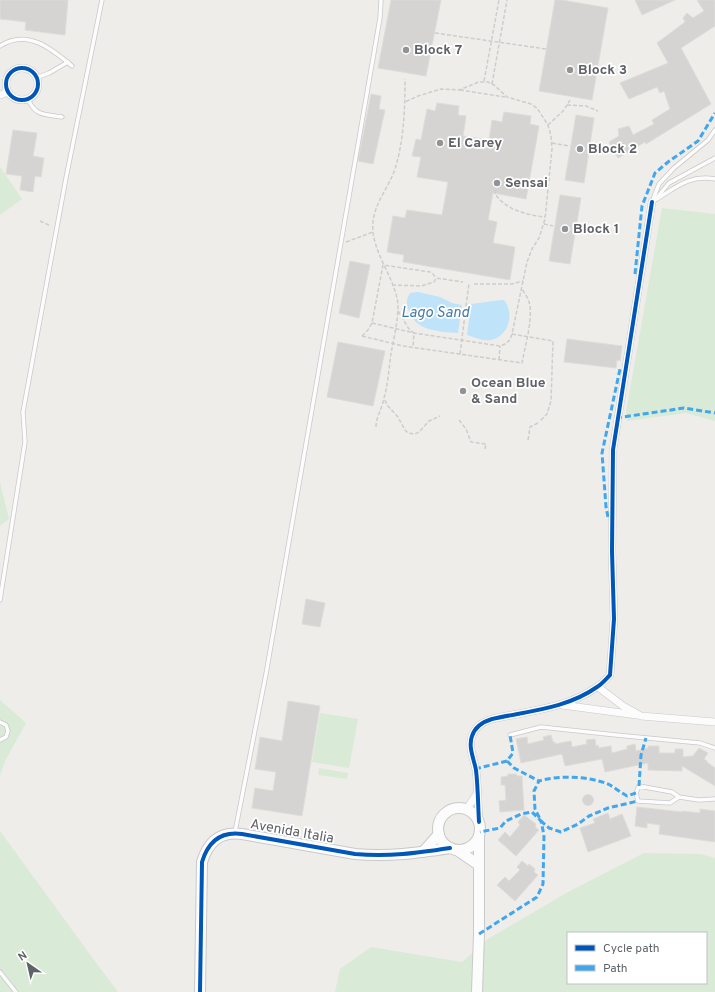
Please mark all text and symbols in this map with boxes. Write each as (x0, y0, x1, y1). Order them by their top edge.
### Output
place label: Block 7 (414, 42, 462, 59)
marker: Block 7 (401, 45, 411, 55)
place label: Block 3 (578, 62, 627, 79)
marker: Block 3 (565, 65, 575, 75)
place label: El Carey (448, 135, 502, 152)
marker: El Carey (435, 138, 445, 148)
place label: Block 2 (588, 141, 637, 158)
marker: Block 2 (575, 144, 585, 154)
place label: Sensai (505, 175, 548, 192)
marker: Sensai (492, 178, 502, 188)
place label: Block 1 (573, 221, 619, 238)
marker: Block 1 (560, 224, 570, 234)
water label: Lago Sand (401, 304, 470, 323)
place label: Ocean Blue & Sand (471, 375, 546, 408)
marker: Ocean Blue & Sand (458, 386, 468, 396)
street label: Avenida Italia (249, 816, 335, 848)
legend (567, 932, 707, 984)
text: Cycle path (603, 941, 660, 957)
north arrow (8, 944, 48, 984)
text: N (16, 949, 30, 965)
text: Path (603, 961, 628, 977)

